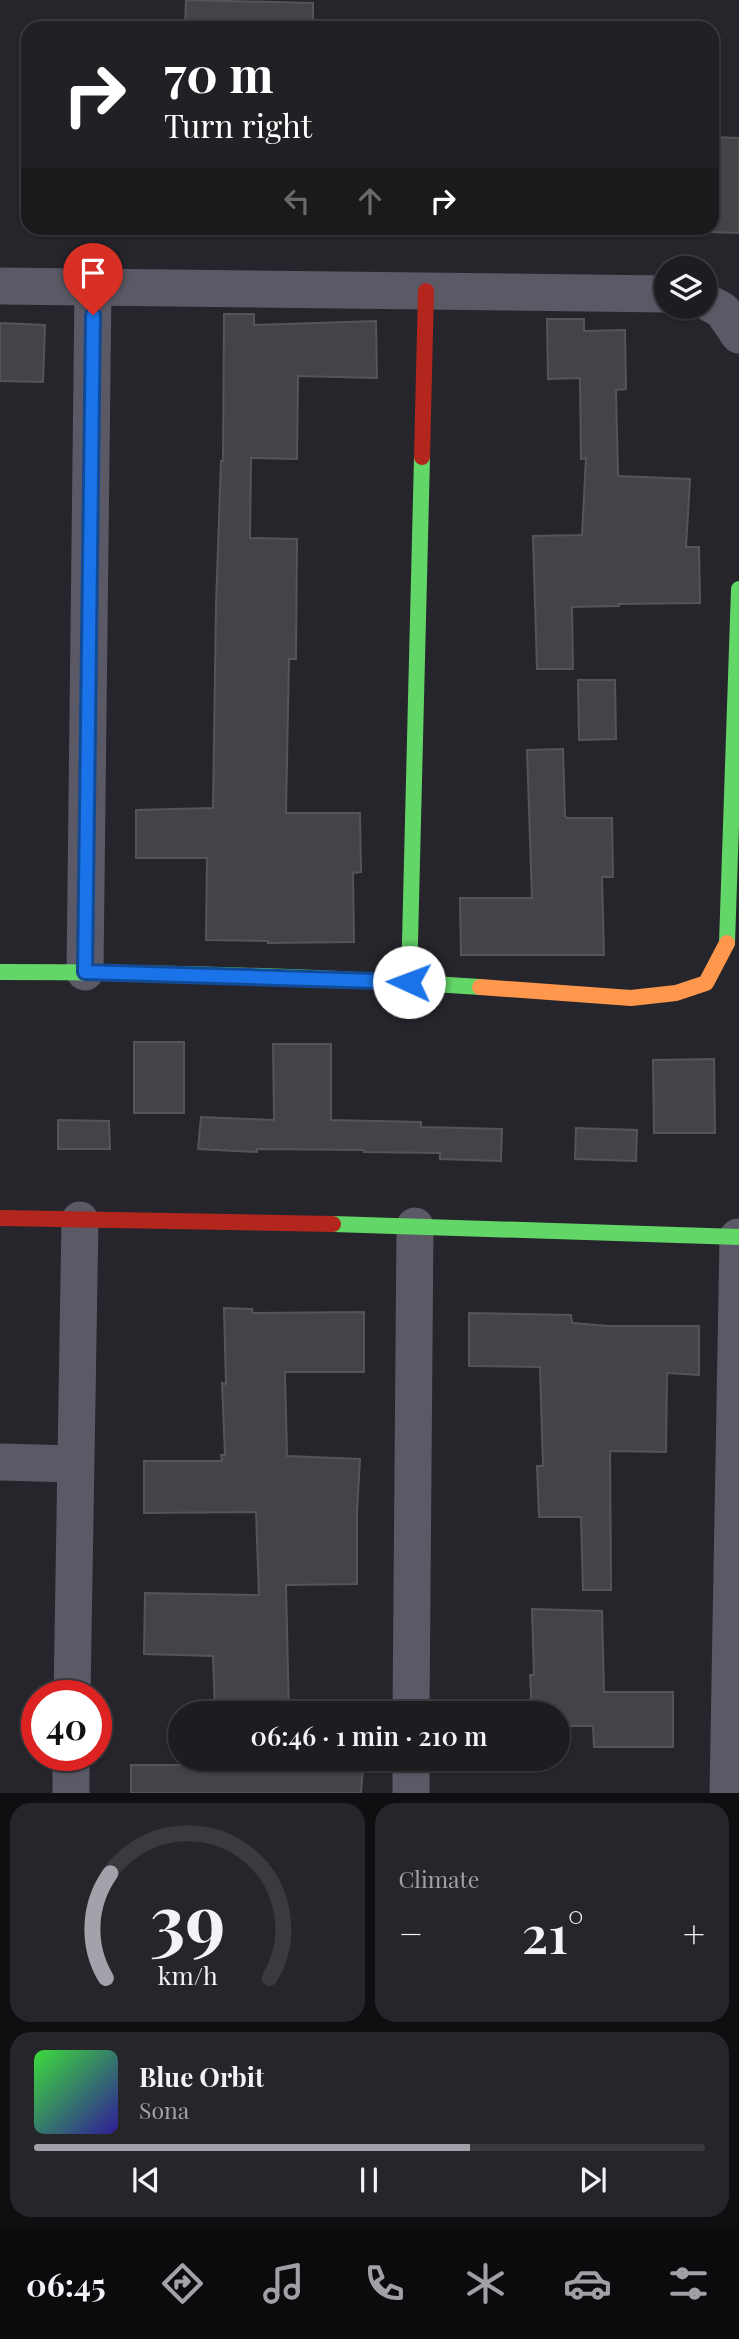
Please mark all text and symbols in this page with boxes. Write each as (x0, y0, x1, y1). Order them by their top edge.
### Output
text: 70 m (164, 40, 274, 105)
icon: right (49, 49, 140, 140)
text: Turn right (164, 103, 312, 146)
icon: left (278, 182, 316, 220)
icon: ahead (351, 182, 389, 220)
icon: right (424, 182, 462, 220)
pin (63, 243, 123, 315)
icon: arrive (74, 254, 112, 292)
map controls (654, 256, 717, 319)
button: layers (654, 256, 717, 319)
position arrow (372, 945, 446, 1019)
speed limit sign: 40 (21, 1680, 112, 1771)
text: 06:46 · 1 min · 210 m (251, 1718, 487, 1753)
text: Climate (399, 1863, 479, 1894)
text: 39 (149, 1870, 225, 1967)
text: 21° (522, 1898, 584, 1967)
text: − (399, 1907, 423, 1958)
text: + (683, 1907, 705, 1958)
text: km/h (157, 1958, 218, 1991)
text: Blue Orbit (139, 2059, 264, 2094)
text: Sona (139, 2094, 189, 2125)
icon: previous (127, 2161, 165, 2199)
icon: pause (350, 2161, 388, 2199)
icon: next (574, 2161, 612, 2199)
icon: directions (158, 2259, 207, 2308)
icon: music (259, 2259, 308, 2308)
icon: phone (360, 2259, 409, 2308)
icon: climate (461, 2259, 510, 2308)
icon: car (563, 2259, 612, 2308)
icon: filters (664, 2259, 713, 2308)
text: 06:45 (26, 2262, 106, 2305)

